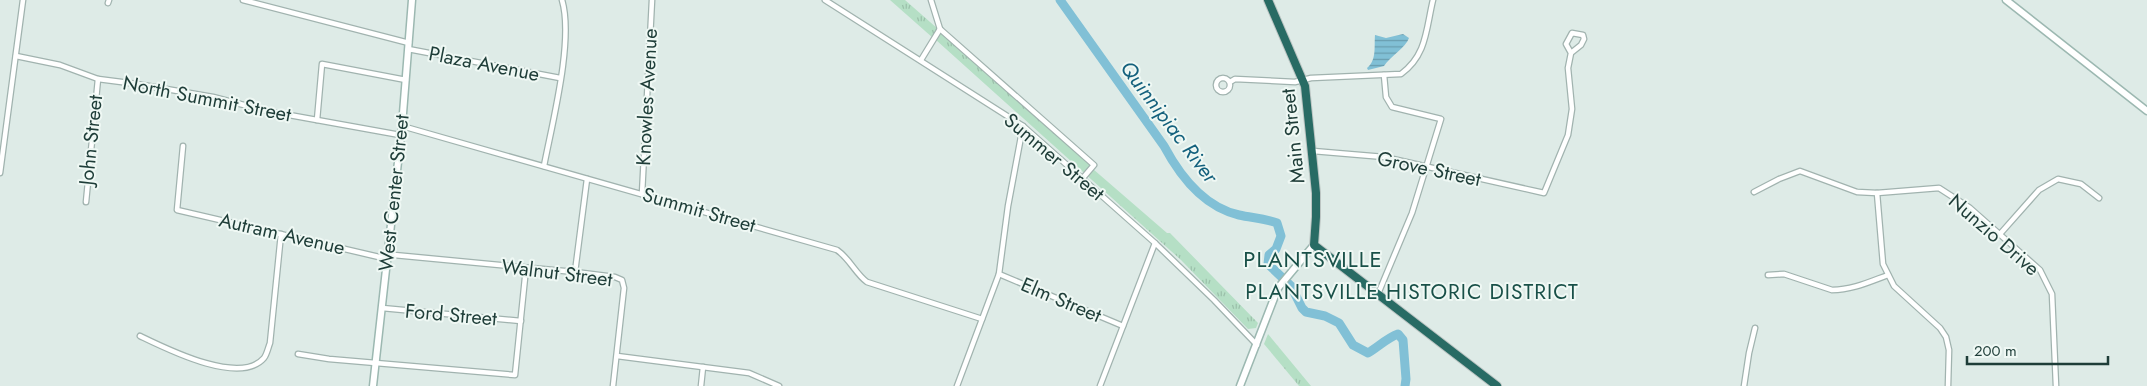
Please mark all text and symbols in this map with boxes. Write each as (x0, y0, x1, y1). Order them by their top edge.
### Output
street label: Knowles Avenue (629, 28, 665, 166)
street label: Plaza Avenue (426, 39, 542, 89)
water label: Quinnipiac River (1113, 55, 1226, 190)
street label: North Summit Street (120, 68, 294, 130)
street label: Main Street (1274, 87, 1312, 185)
street label: John Street (72, 93, 110, 189)
street label: Summer Street (997, 106, 1111, 208)
street label: West Center Street (371, 113, 417, 273)
street label: Grove Street (1375, 144, 1484, 194)
street label: Summit Street (639, 180, 759, 240)
street label: Nunzio Drive (1942, 187, 2046, 283)
street label: Autram Avenue (216, 205, 348, 263)
district label: PLANTSVILLE (1243, 243, 1383, 275)
street label: Walnut Street (500, 252, 614, 294)
street label: Elm Street (1016, 270, 1106, 330)
district label: PLANTSVILLE HISTORIC DISTRICT (1245, 277, 1579, 307)
street label: Ford Street (404, 297, 498, 333)
scale bar (1967, 334, 2108, 366)
text: 200 m (1974, 340, 2017, 362)

